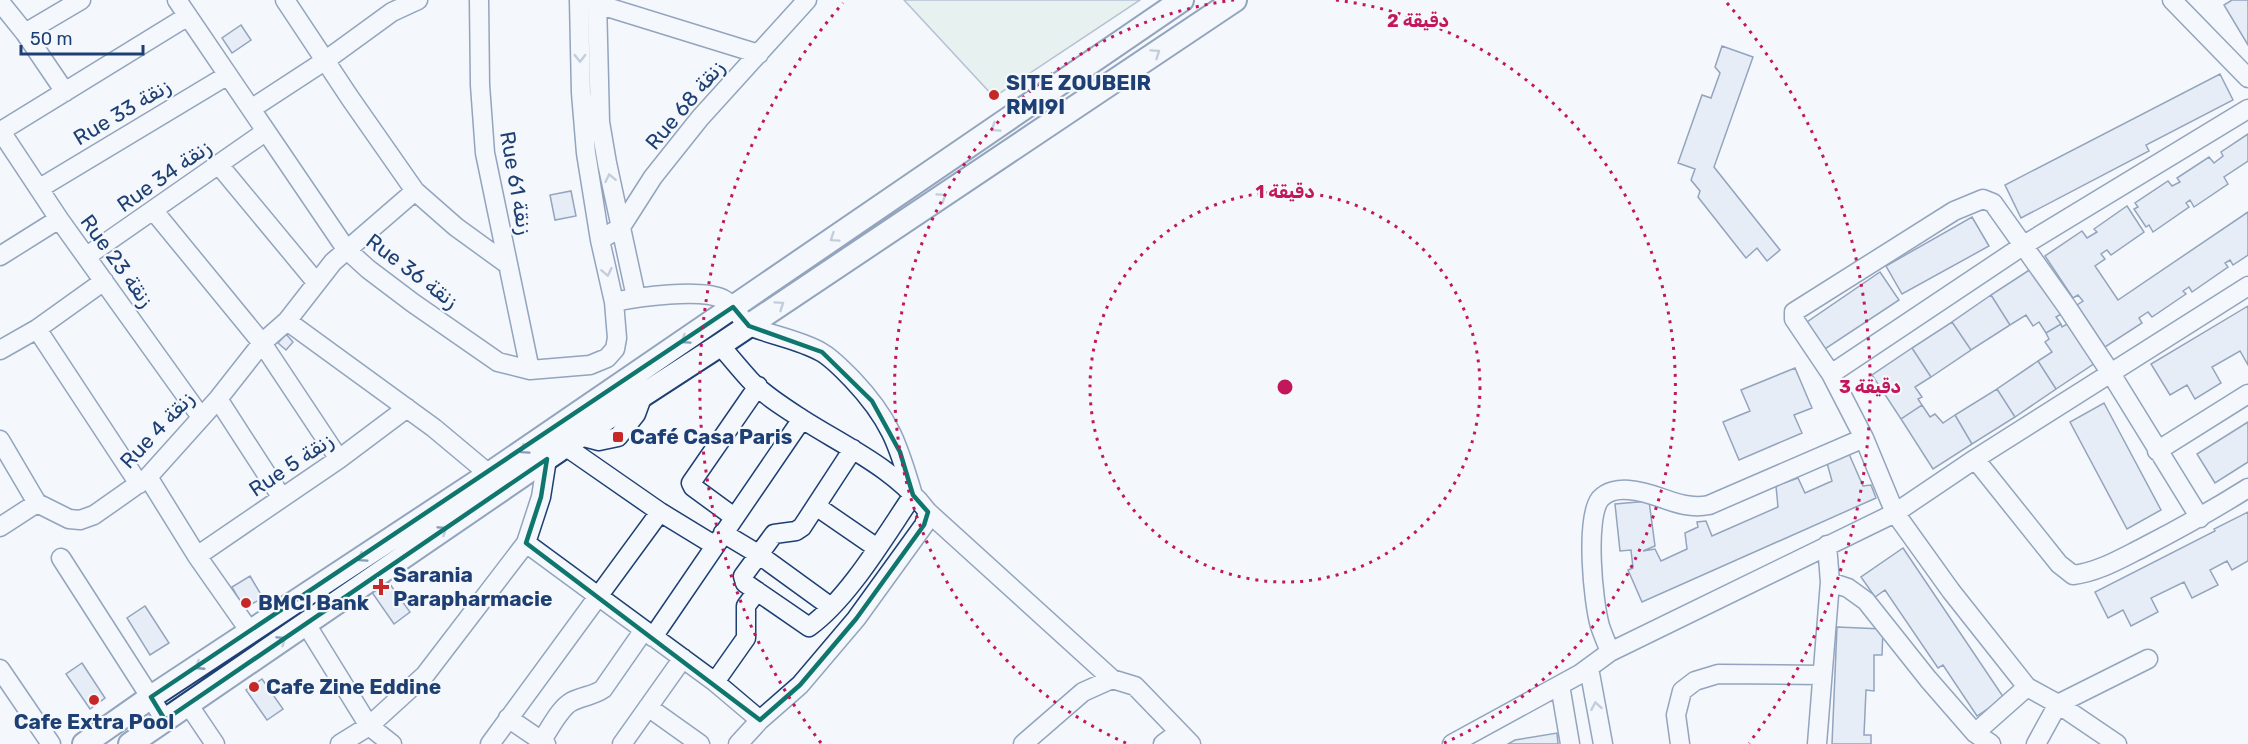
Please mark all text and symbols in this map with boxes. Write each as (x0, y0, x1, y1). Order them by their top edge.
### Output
text: 2 دقيقة (1387, 10, 1449, 32)
scale bar (21, 18, 142, 56)
text: 50 m (30, 28, 73, 50)
one-way arrow (1149, 49, 1160, 60)
one-way arrow (574, 54, 586, 63)
street label: Rue 68 زنقة (640, 55, 729, 155)
place label: SITE ZOUBEIR RMI9I (1006, 70, 1151, 119)
street label: Rue 33 زنقة (69, 73, 175, 150)
marker: SITE ZOUBEIR RMI9I (987, 88, 1001, 102)
one-way arrow (991, 121, 1002, 132)
street label: Rue 61 زنقة (495, 129, 538, 237)
street label: Rue 34 زنقة (112, 134, 216, 217)
one-way arrow (604, 174, 617, 184)
text: 1 دقيقة (1255, 181, 1315, 203)
one-way arrow (936, 192, 946, 204)
street label: Rue 23 زنقة (75, 210, 159, 312)
street label: Rue 36 زنقة (361, 228, 463, 313)
one-way arrow (830, 231, 841, 242)
one-way arrow (600, 267, 613, 277)
one-way arrow (773, 301, 784, 312)
one-way arrow (681, 333, 692, 344)
text: 3 دقيقة (1839, 376, 1901, 398)
centre of rings (1275, 377, 1295, 397)
street label: Rue 4 زنقة (115, 386, 199, 473)
place label: Café Casa Paris (630, 424, 792, 449)
street label: Rue 5 زنقة (244, 427, 337, 502)
marker: Café Casa Paris (611, 430, 625, 444)
one-way arrow (520, 443, 531, 454)
one-way arrow (436, 526, 447, 537)
one-way arrow (358, 551, 368, 563)
place label: Sarania Parapharmacie (393, 562, 552, 611)
marker: Sarania Parapharmacie (374, 580, 388, 594)
place label: BMCI Bank (258, 590, 370, 615)
marker: BMCI Bank (239, 596, 253, 610)
one-way arrow (275, 636, 286, 647)
one-way arrow (195, 659, 206, 670)
place label: Cafe Zine Eddine (266, 674, 441, 699)
marker: Cafe Zine Eddine (247, 680, 261, 694)
marker: Cafe Extra Pool (87, 693, 101, 707)
one-way arrow (1591, 701, 1603, 711)
place label: Cafe Extra Pool (14, 709, 174, 734)

